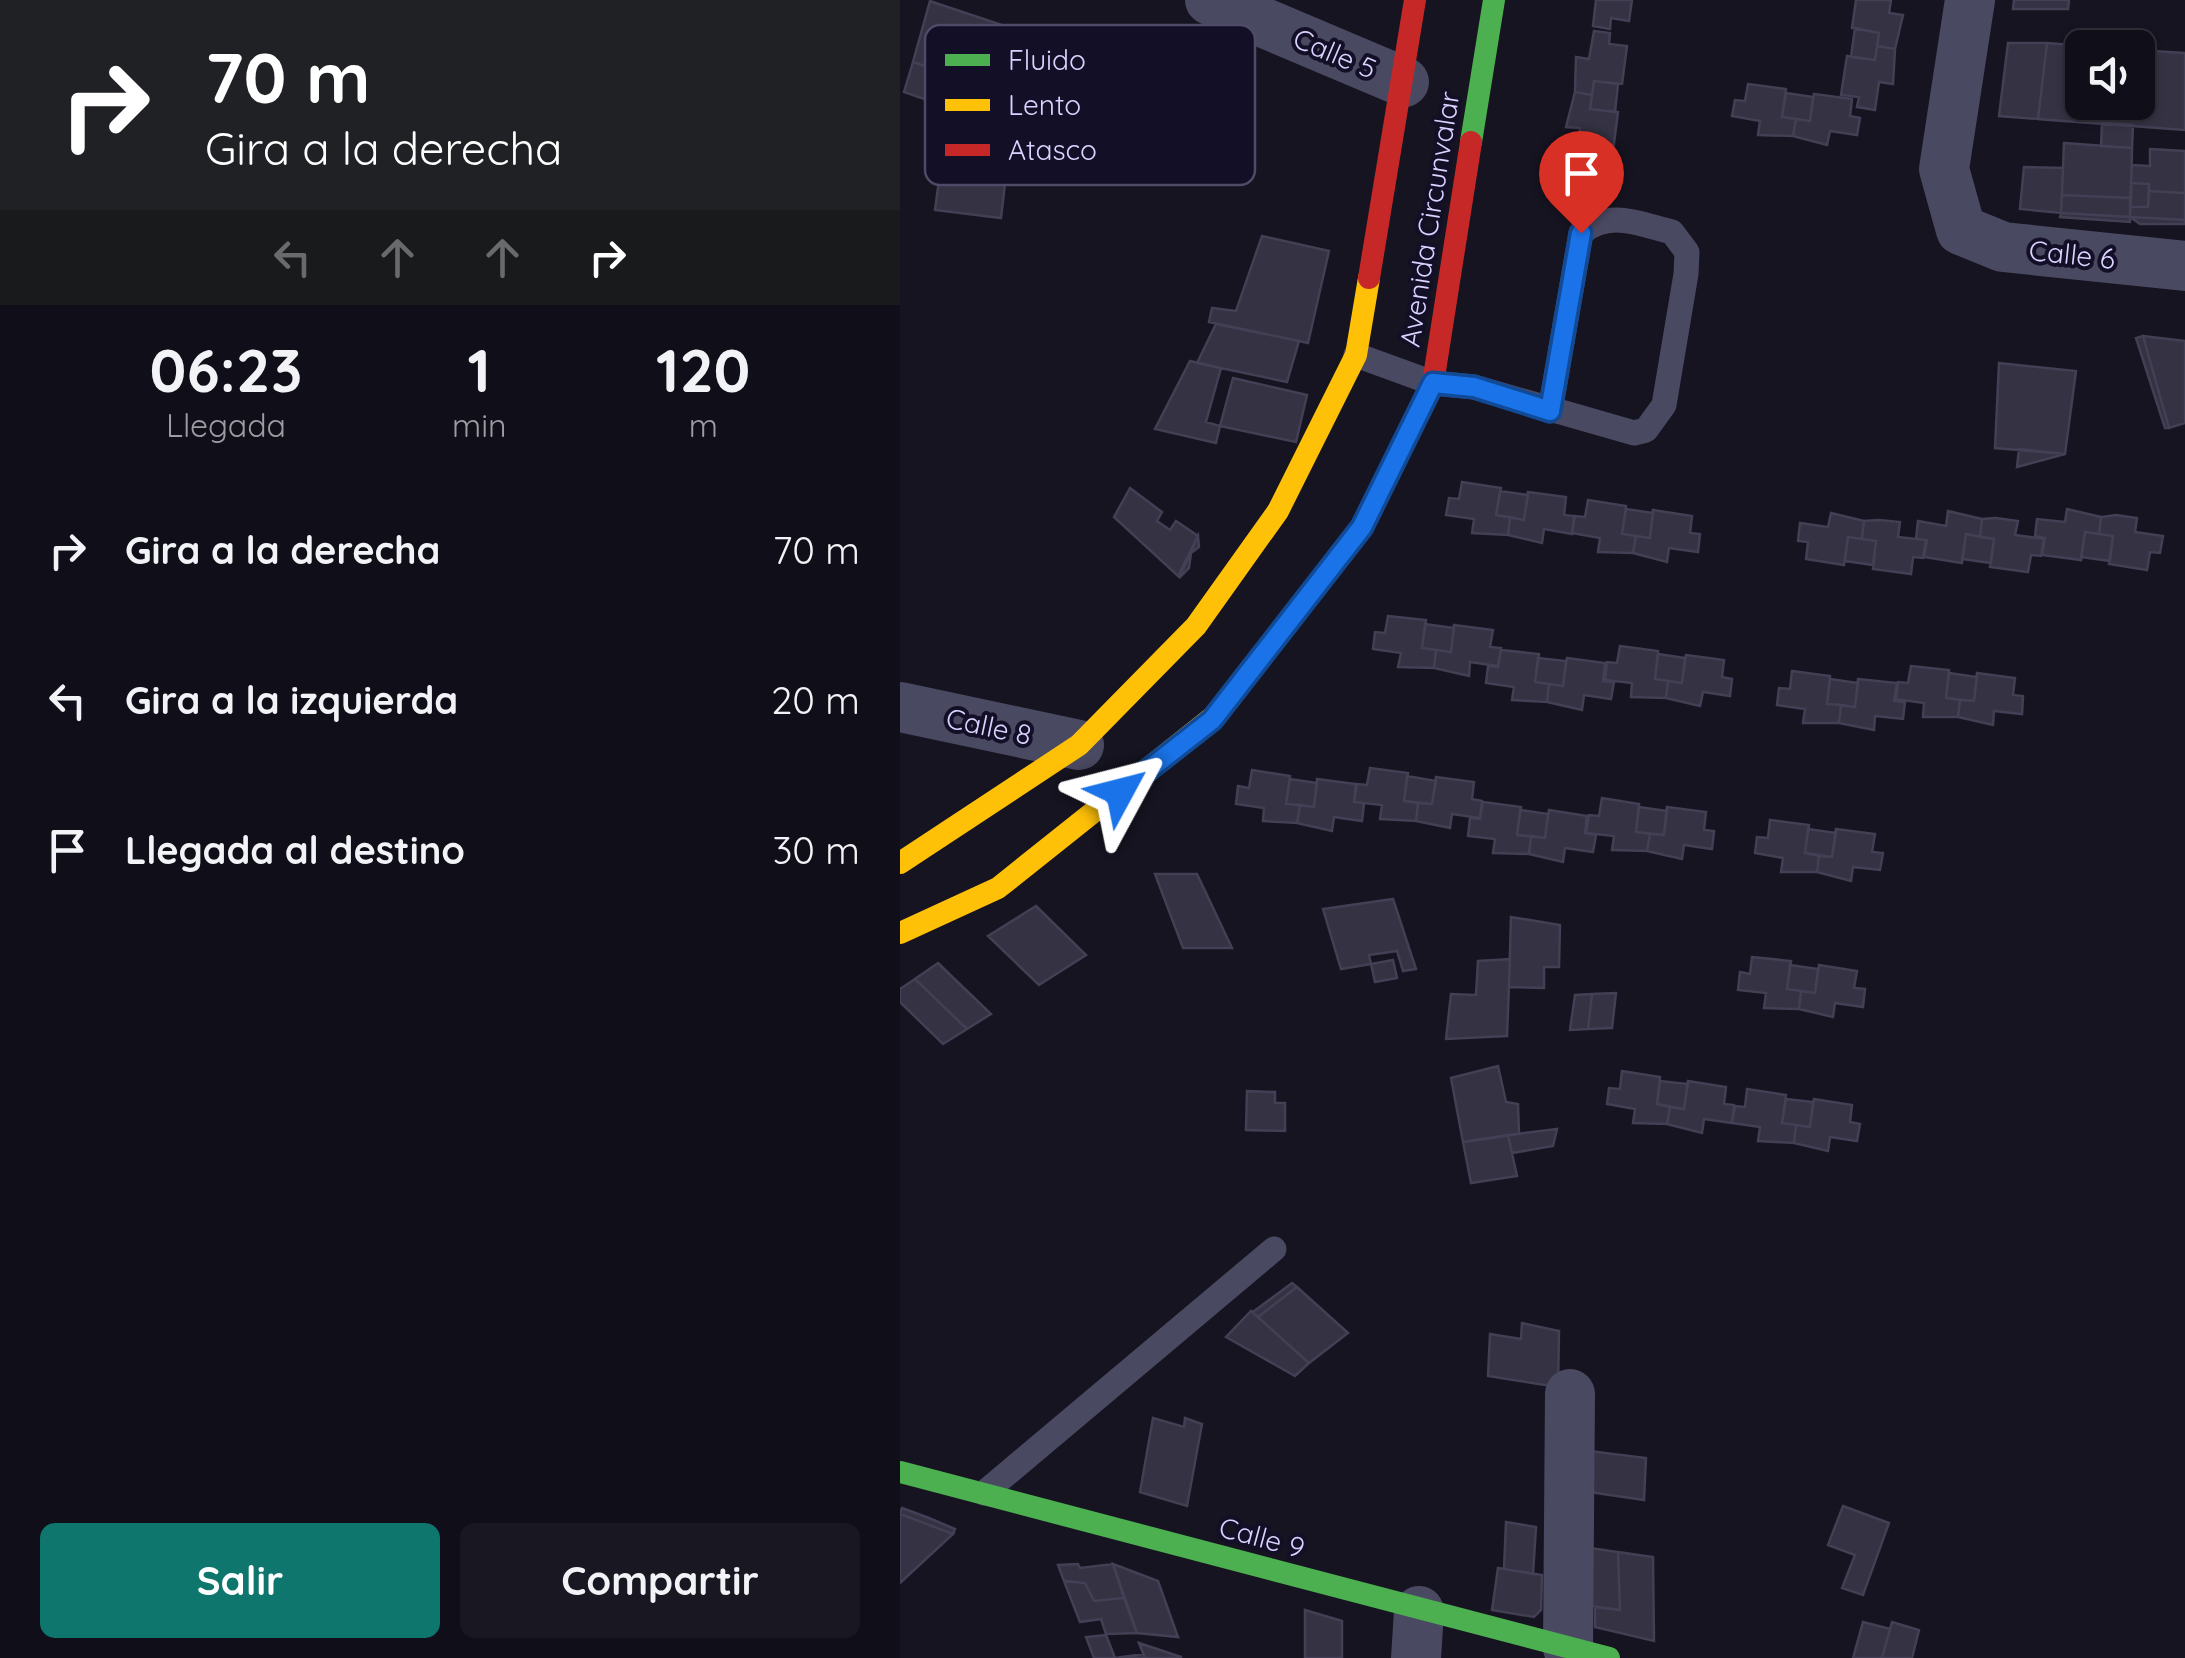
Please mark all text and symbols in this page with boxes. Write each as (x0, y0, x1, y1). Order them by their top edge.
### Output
street label: Calle 5 (1288, 20, 1382, 86)
legend (925, 25, 1255, 185)
map controls (2065, 30, 2155, 120)
button: sound (2065, 30, 2155, 120)
text: 70 m (205, 33, 371, 121)
icon: right (40, 40, 170, 170)
text: Fluido (1008, 42, 1086, 77)
text: Lento (1008, 87, 1081, 122)
street label: Avenida Circunvalar (1392, 88, 1467, 349)
text: Gira a la derecha (205, 120, 562, 176)
pin (1539, 131, 1624, 234)
text: Atasco (1008, 132, 1097, 167)
icon: arrive (1554, 146, 1609, 201)
icon: left (265, 230, 320, 285)
icon: ahead (370, 230, 425, 285)
icon: ahead (475, 230, 530, 285)
icon: right (580, 230, 635, 285)
street label: Calle 6 (2027, 232, 2117, 276)
text: 06:23 (150, 332, 302, 407)
text: 1 (468, 332, 491, 407)
text: 120 (656, 332, 750, 407)
text: Llegada (166, 405, 286, 445)
text: min (452, 405, 506, 445)
text: m (689, 405, 718, 445)
icon: right (40, 523, 95, 578)
text: Gira a la derecha (125, 526, 440, 574)
text: 70 m (773, 526, 860, 574)
icon: left (40, 673, 95, 728)
text: Gira a la izquierda (125, 676, 458, 724)
text: 20 m (771, 676, 860, 724)
street label: Calle 8 (943, 700, 1035, 752)
position arrow (1068, 740, 1172, 844)
icon: arrive (40, 823, 95, 878)
text: Llegada al destino (125, 826, 465, 874)
text: 30 m (772, 826, 860, 874)
street label: Calle 9 (1215, 1509, 1309, 1565)
button: Salir (40, 1523, 440, 1638)
button: Compartir (460, 1523, 860, 1638)

